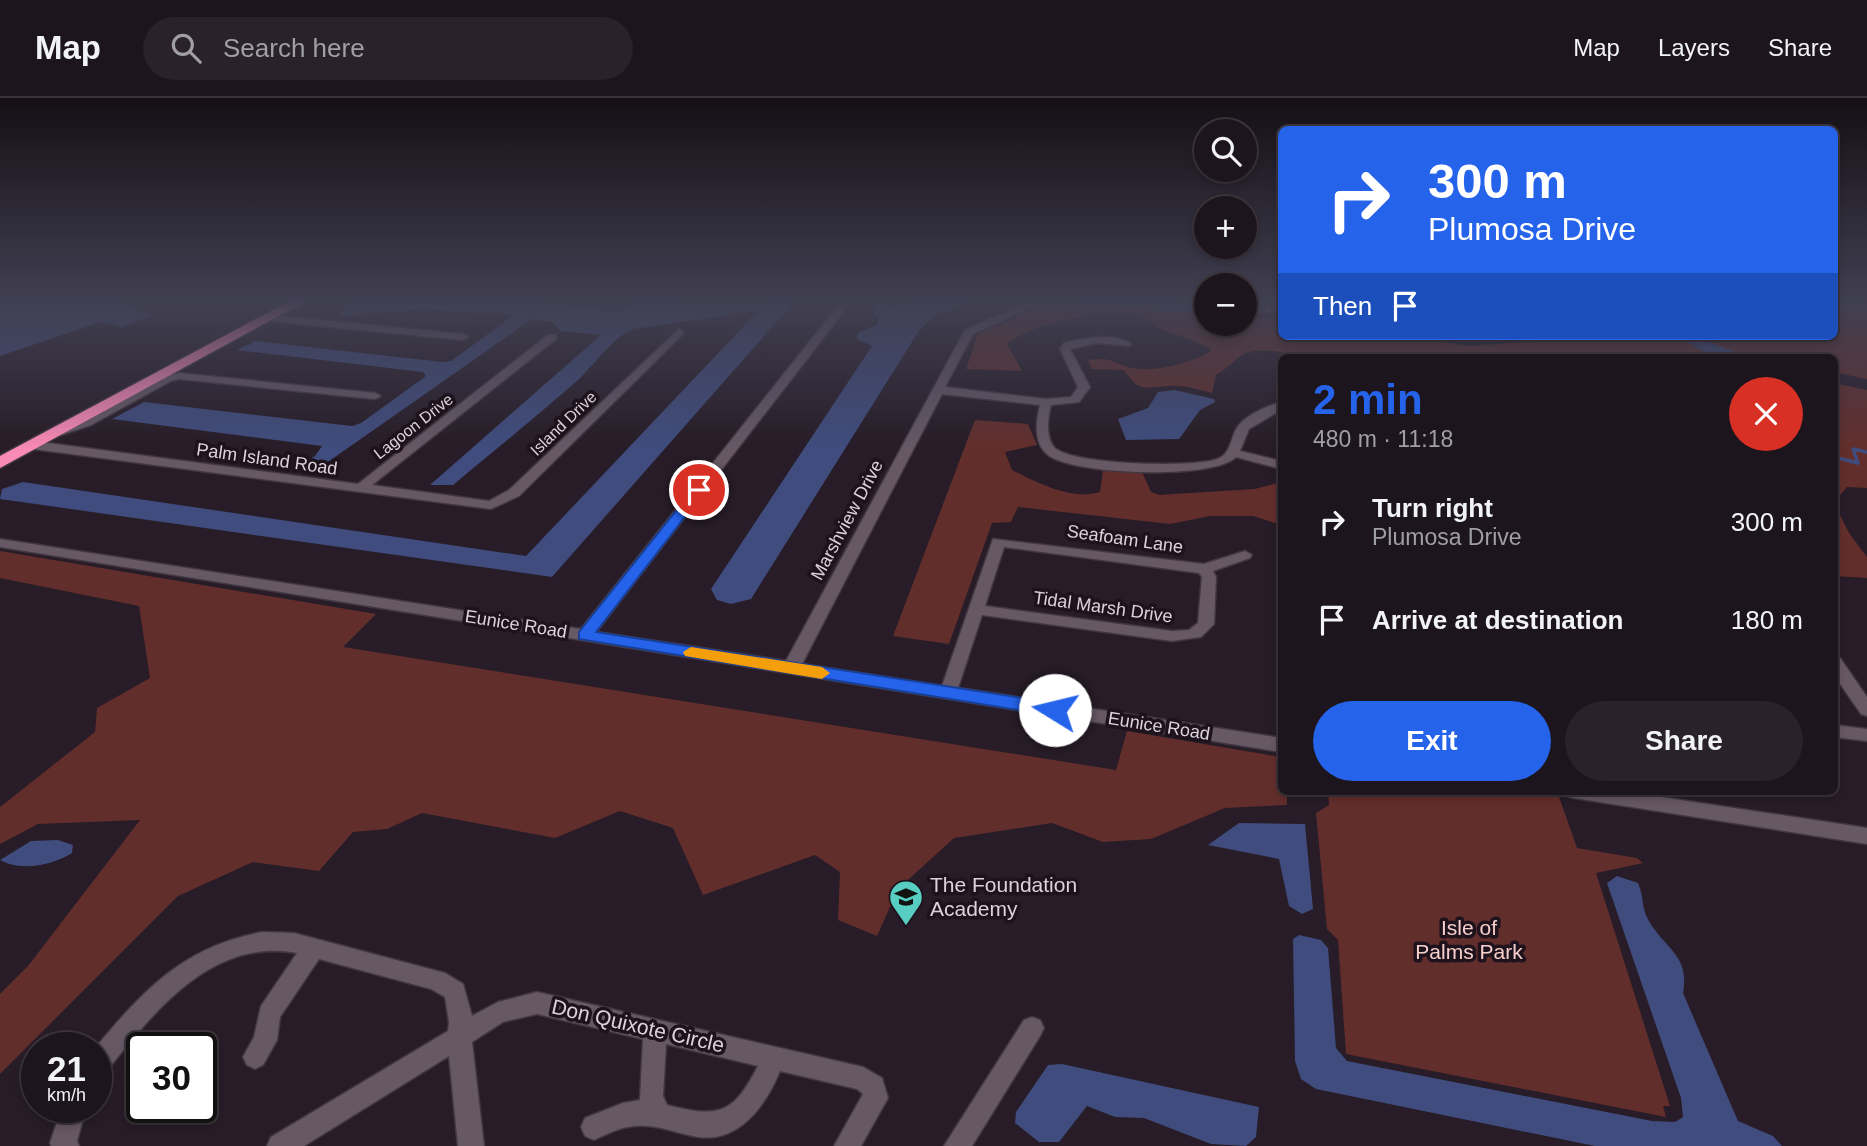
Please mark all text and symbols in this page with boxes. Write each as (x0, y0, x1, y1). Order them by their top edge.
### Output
search box (143, 17, 633, 80)
text: Map (35, 29, 101, 66)
icon: search (167, 29, 205, 67)
text: Search here (223, 33, 365, 63)
text: Map (1573, 34, 1620, 61)
text: Layers (1658, 34, 1730, 61)
text: Share (1768, 34, 1832, 61)
map controls (1194, 119, 1257, 336)
button: search (1194, 119, 1257, 182)
icon: right (1313, 154, 1404, 245)
text: 300 m (1428, 154, 1567, 208)
button: + (1194, 196, 1257, 259)
text: Plumosa Drive (1428, 211, 1636, 247)
button: − (1194, 273, 1257, 336)
icon: arrive (1386, 287, 1424, 325)
text: Then (1313, 291, 1372, 321)
text: 2 min (1313, 376, 1423, 423)
button: close (1729, 377, 1803, 451)
street label: Island Drive (527, 388, 600, 459)
street label: Lagoon Drive (371, 390, 456, 462)
text: 480 m · 11:18 (1313, 426, 1453, 452)
street label: Palm Island Road (195, 439, 339, 479)
street label: Marshview Drive (807, 457, 887, 583)
pin (669, 460, 729, 520)
icon: arrive (680, 471, 718, 509)
text: Turn right (1372, 493, 1493, 523)
icon: right (1313, 503, 1351, 541)
text: 300 m (1731, 507, 1803, 537)
street label: Seafoam Lane (1066, 521, 1184, 557)
text: Plumosa Drive (1372, 524, 1522, 550)
street label: Tidal Marsh Drive (1032, 587, 1174, 627)
icon: arrive (1313, 601, 1351, 639)
text: Arrive at destination (1372, 605, 1623, 635)
text: 180 m (1731, 605, 1803, 635)
street label: Eunice Road (464, 606, 568, 642)
position arrow (1018, 673, 1092, 747)
button: Exit (1313, 701, 1551, 781)
button: Share (1565, 701, 1803, 781)
street label: Eunice Road (1107, 708, 1211, 744)
place label: The Foundation Academy (930, 873, 1077, 920)
school or university icon: The Foundation Academy (887, 878, 925, 927)
park label: Isle of Palms Park (1415, 916, 1523, 963)
street label: Don Quixote Circle (550, 994, 727, 1057)
speed limit sign: 30 (126, 1032, 217, 1123)
text: 21 (47, 1049, 86, 1088)
text: km/h (47, 1085, 86, 1105)

